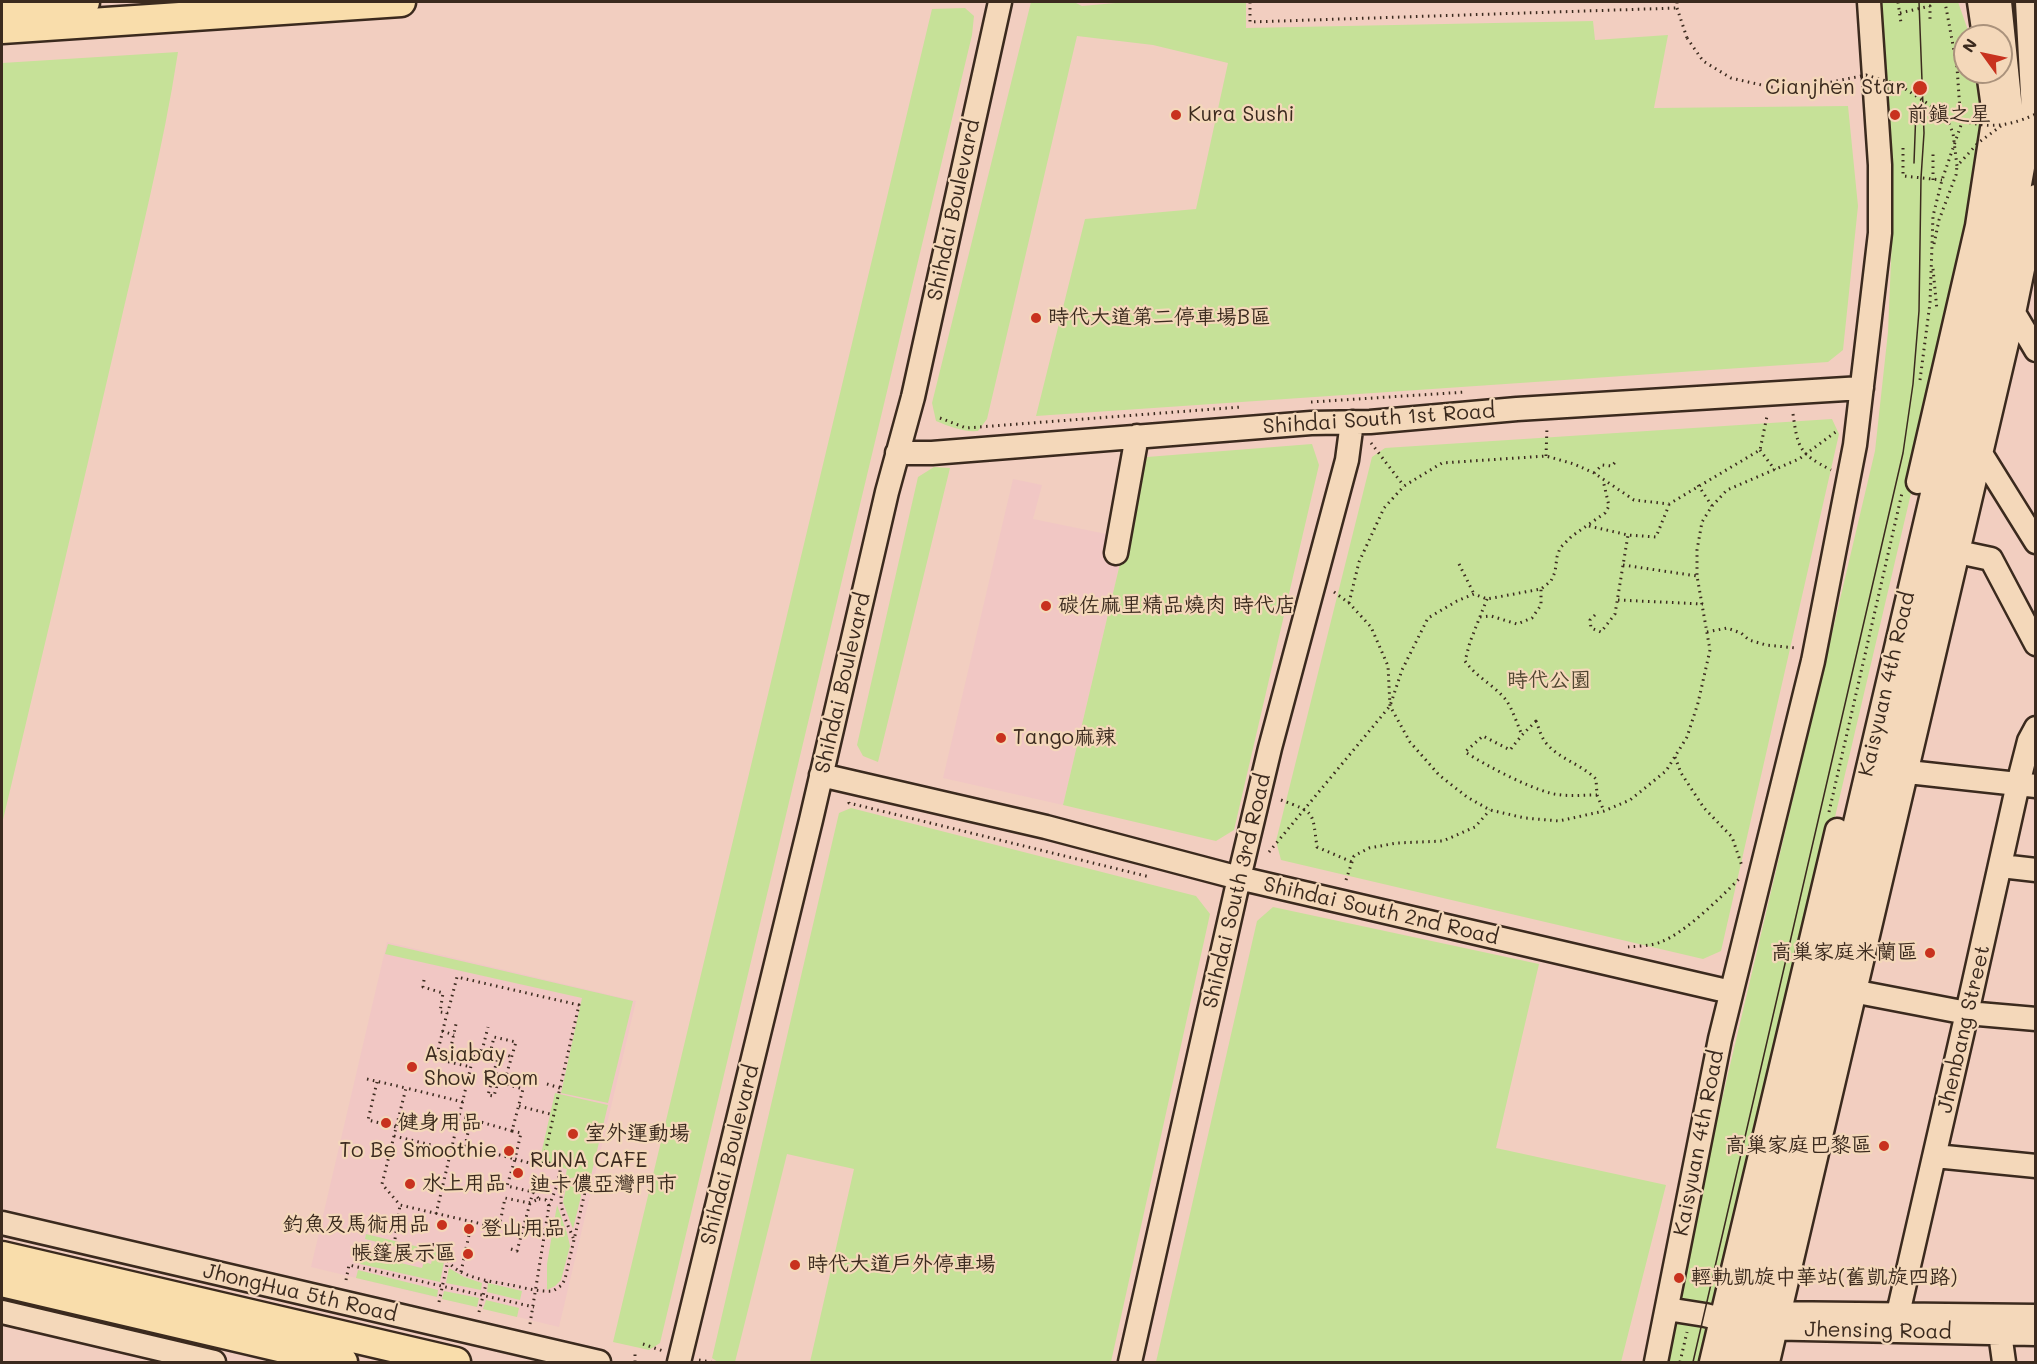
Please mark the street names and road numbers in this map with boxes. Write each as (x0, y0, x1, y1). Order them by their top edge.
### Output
street label: Shihdai Boulevard (922, 117, 986, 303)
street label: Shihdai South 1st Road (1262, 398, 1496, 440)
street label: Kaisyuan 4th Road (1853, 589, 1921, 779)
street label: Shihdai Boulevard (810, 590, 876, 776)
street label: Shihdai South 3rd Road (1198, 771, 1276, 1011)
street label: Shihdai South 2nd Road (1261, 872, 1501, 950)
street label: Jhenbang Street (1932, 942, 1996, 1116)
street label: Kaisyuan 4th Road (1669, 1048, 1729, 1238)
street label: Shihdai Boulevard (695, 1062, 765, 1248)
street label: JhongHua 5th Road (201, 1258, 399, 1328)
street label: Jhensing Road (1804, 1317, 1952, 1345)

